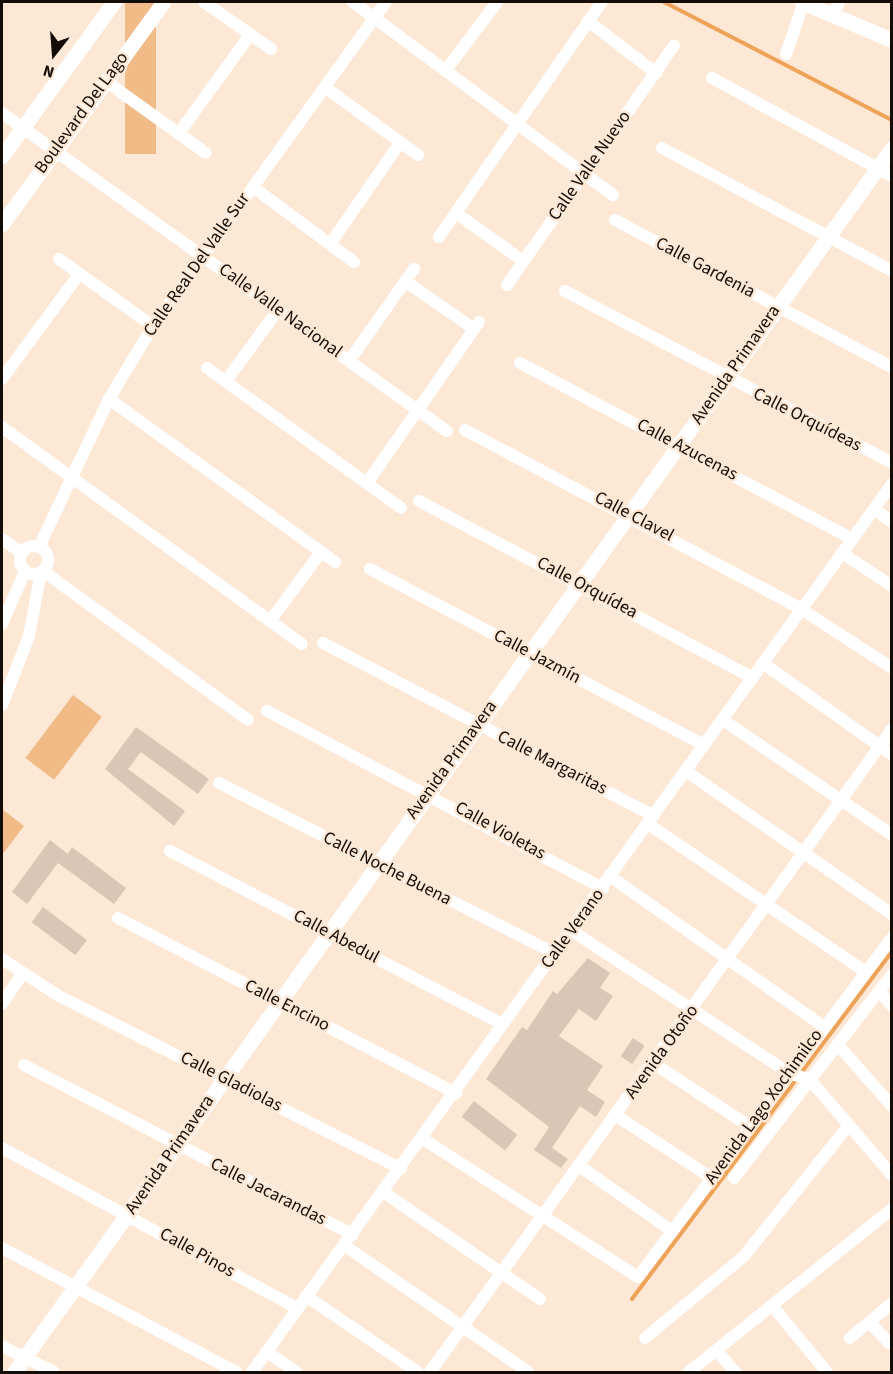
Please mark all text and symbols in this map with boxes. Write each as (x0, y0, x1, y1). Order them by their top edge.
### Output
north arrow (24, 24, 84, 84)
street label: Boulevard Del Lago (31, 48, 133, 178)
text: N (40, 59, 57, 83)
street label: Calle Valle Nuevo (544, 107, 636, 225)
street label: Calle Real Del Valle Sur (139, 189, 255, 341)
street label: Calle Gardenia (652, 233, 758, 303)
street label: Calle Valle Nacional (214, 259, 346, 363)
street label: Avenida Primavera (687, 301, 785, 429)
street label: Calle Orquídeas (749, 383, 865, 457)
street label: Calle Azucenas (633, 414, 741, 486)
street label: Calle Clavel (591, 487, 677, 547)
street label: Calle Orquídea (533, 552, 641, 624)
street label: Calle Jazmín (490, 625, 584, 689)
street label: Avenida Primavera (402, 697, 502, 823)
street label: Calle Margaritas (494, 726, 610, 800)
street label: Calle Violetas (451, 797, 549, 865)
street label: Calle Noche Buena (319, 827, 455, 911)
street label: Calle Verano (537, 885, 609, 973)
street label: Calle Abedul (289, 905, 383, 969)
street label: Calle Encino (241, 975, 333, 1037)
street label: Avenida Otoño (621, 1001, 703, 1103)
street label: Avenida Lago Xochimilco (700, 1025, 828, 1189)
street label: Calle Gladiolas (177, 1047, 285, 1117)
street label: Avenida Primavera (121, 1091, 219, 1219)
street label: Calle Jacarandas (206, 1154, 330, 1230)
street label: Calle Pinos (156, 1223, 238, 1283)

